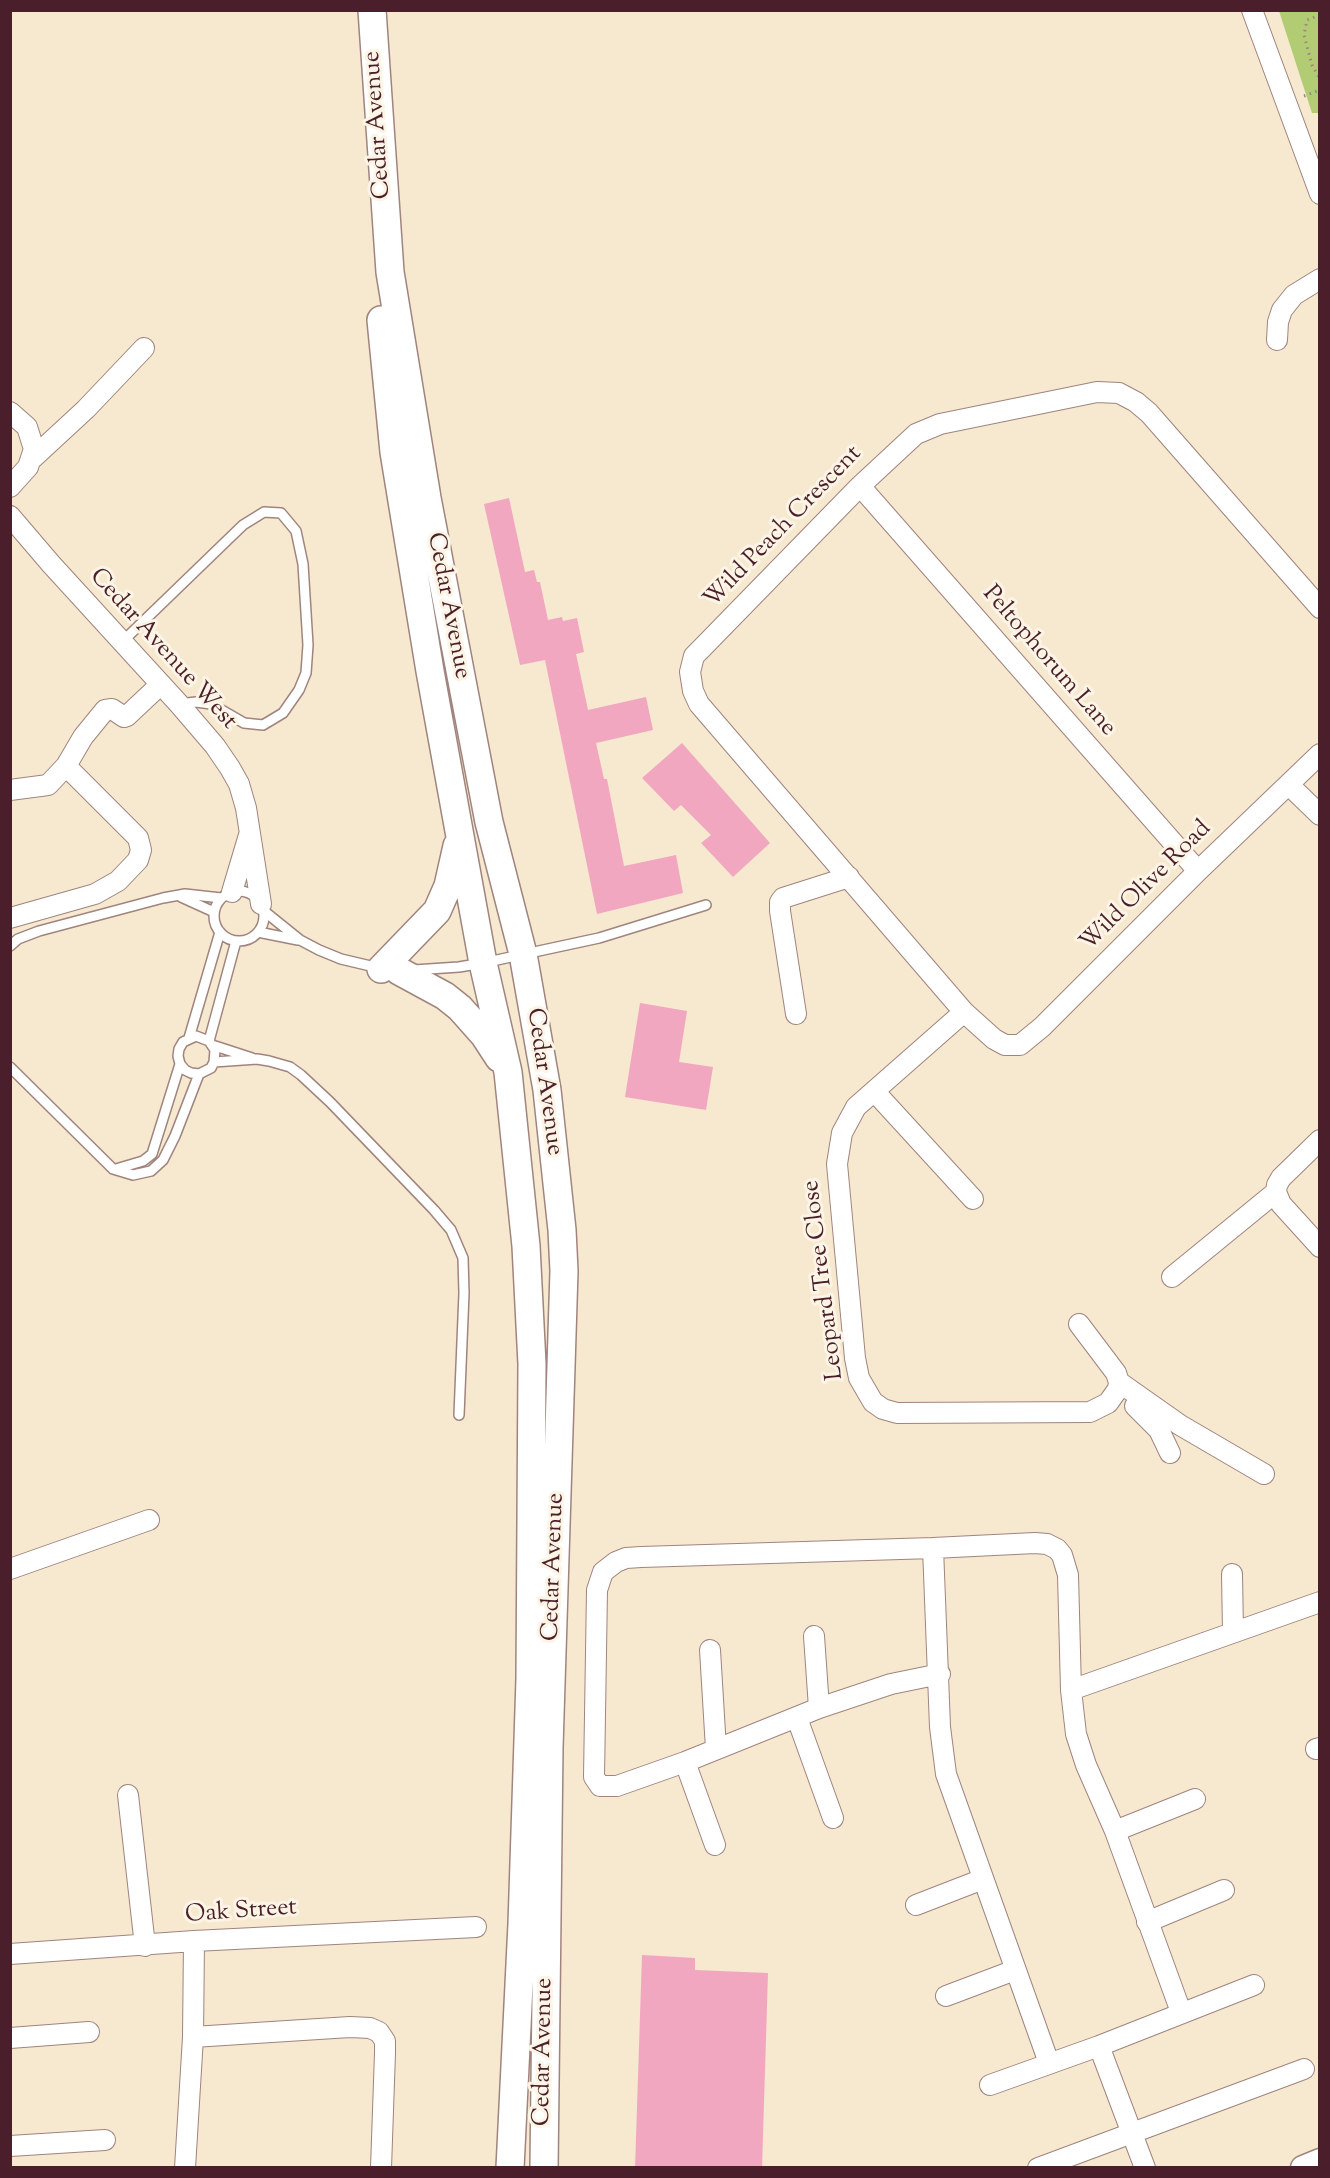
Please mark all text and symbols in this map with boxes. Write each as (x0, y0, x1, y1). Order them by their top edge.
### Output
street label: Cedar Avenue (359, 50, 399, 200)
street label: Wild Peach Crescent (699, 441, 869, 615)
street label: Cedar Avenue (419, 530, 475, 682)
street label: Cedar Avenue West (82, 564, 242, 736)
street label: Peltophorum Lane (975, 581, 1121, 743)
street label: Wild Olive Road (1076, 816, 1218, 958)
street label: Cedar Avenue (518, 1006, 568, 1158)
street label: Leopard Tree Close (798, 1178, 852, 1382)
street label: Cedar Avenue (538, 1492, 572, 1642)
street label: Oak Street (184, 1895, 298, 1931)
street label: Cedar Avenue (529, 1978, 561, 2126)

